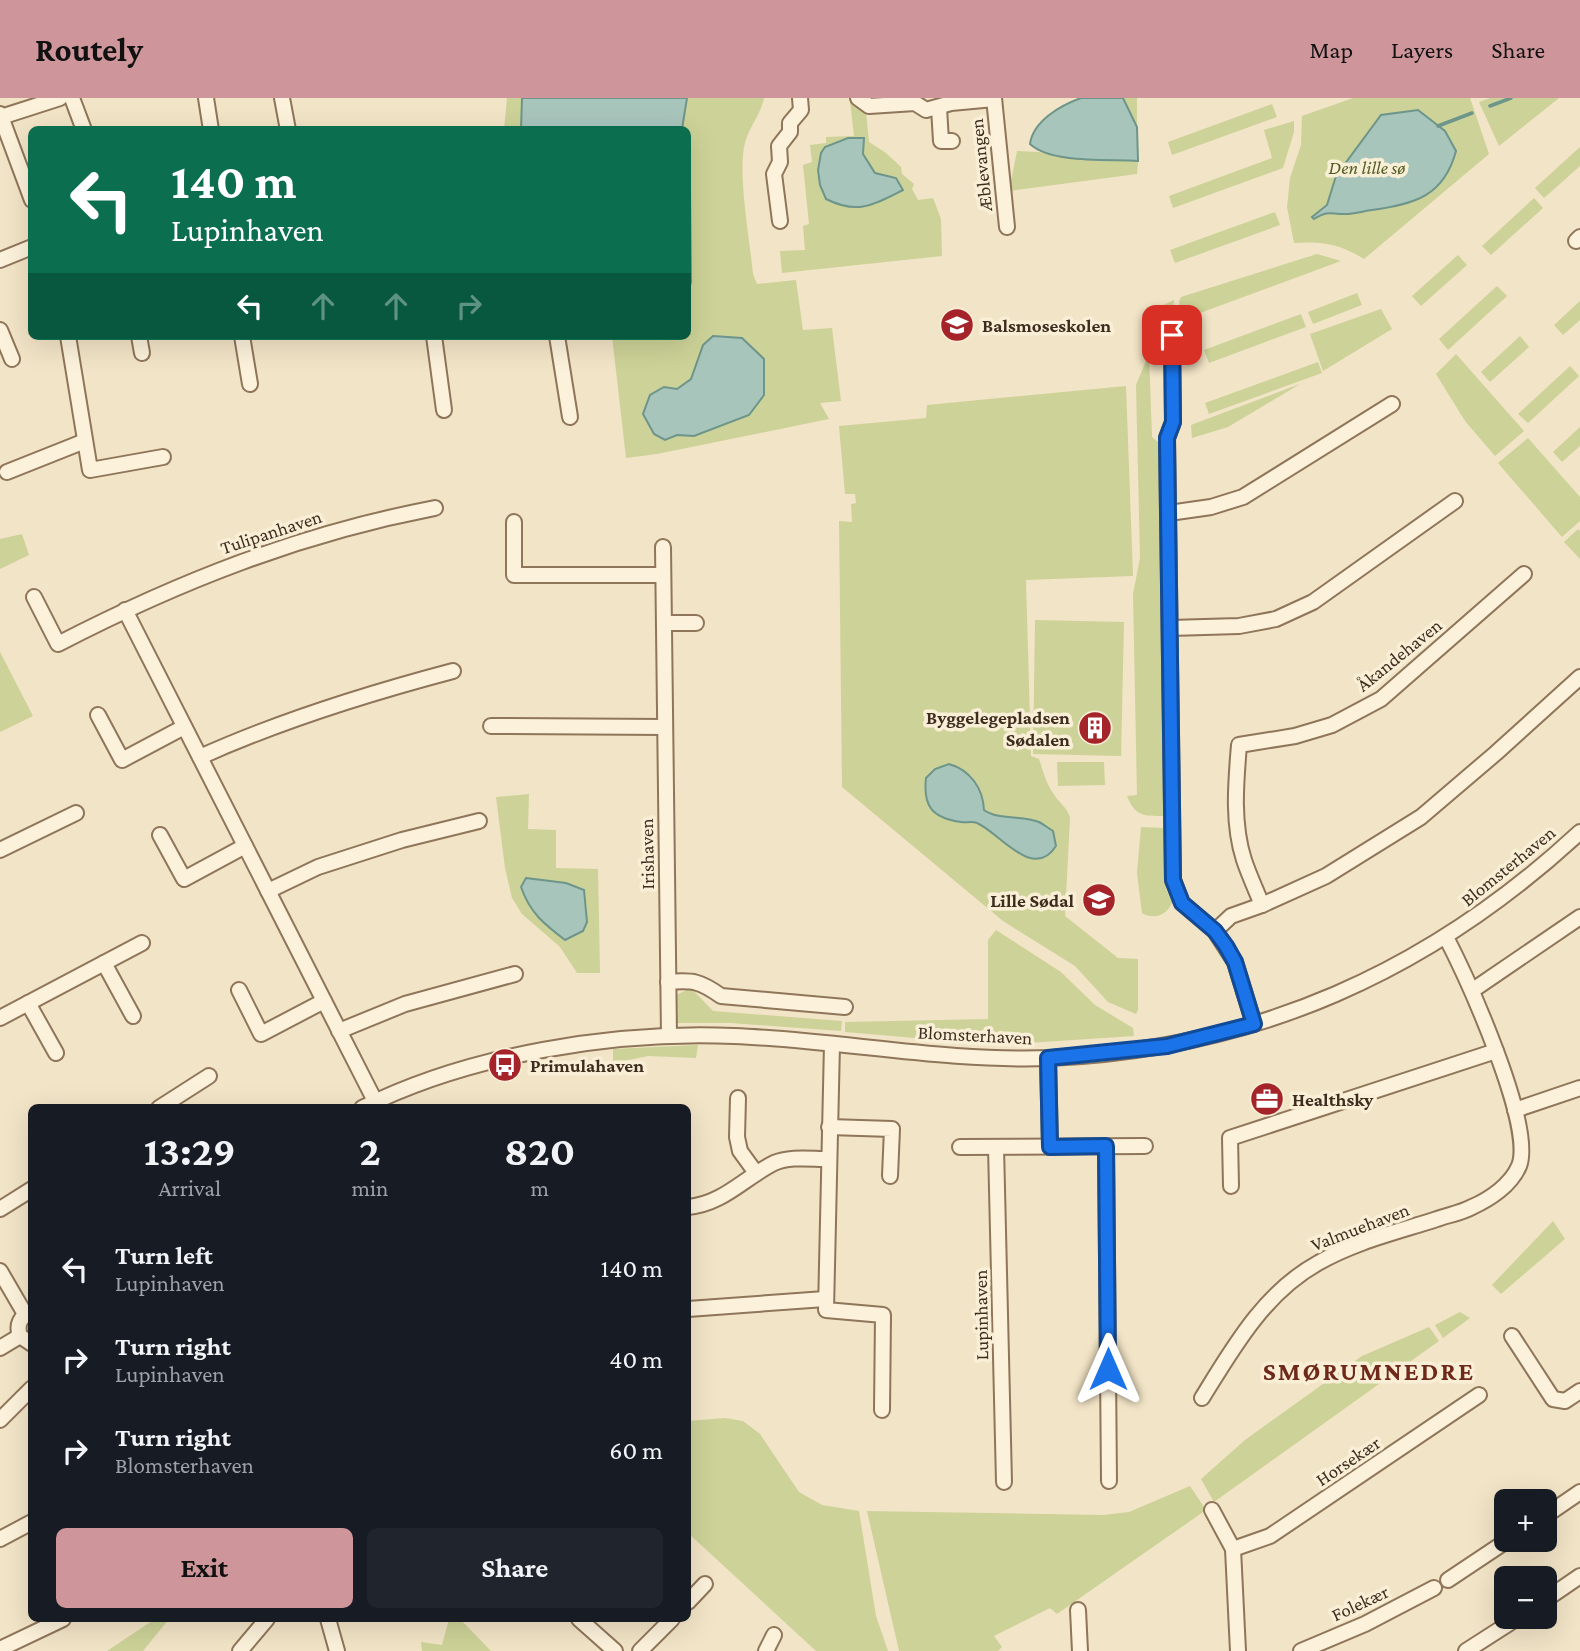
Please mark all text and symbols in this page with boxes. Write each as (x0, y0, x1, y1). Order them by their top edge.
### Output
text: Routely (35, 31, 143, 68)
text: Map (1309, 36, 1353, 63)
text: Layers (1391, 36, 1453, 63)
text: Share (1491, 36, 1545, 63)
street label: Æblevangen (966, 118, 996, 213)
icon: left (56, 154, 147, 245)
text: 140 m (171, 154, 296, 209)
park label: Den lille sø (1329, 157, 1406, 178)
text: Lupinhaven (171, 212, 324, 248)
icon: left (231, 287, 269, 325)
icon: ahead (304, 287, 342, 325)
icon: ahead (377, 287, 415, 325)
icon: right (450, 287, 488, 325)
pin (1142, 305, 1202, 365)
school or university icon: Balsmoseskolen (938, 306, 976, 344)
place label: Balsmoseskolen (982, 315, 1111, 336)
icon: arrive (1153, 316, 1191, 354)
street label: Tulipanhaven (218, 506, 324, 558)
street label: Åkandehaven (1352, 614, 1446, 696)
place label: Byggelegepladsen Sødalen (926, 707, 1070, 750)
building icon: Byggelegepladsen Sødalen (1076, 709, 1114, 747)
street label: Irishaven (636, 818, 658, 890)
street label: Blomsterhaven (1457, 822, 1559, 910)
school or university icon: Lille Sødal (1080, 881, 1118, 919)
place label: Lille Sødal (990, 890, 1074, 911)
street label: Blomsterhaven (917, 1022, 1033, 1048)
bus stop icon: Primulahaven (486, 1046, 524, 1084)
place label: Primulahaven (530, 1055, 644, 1076)
office icon: Healthsky (1248, 1080, 1286, 1118)
place label: Healthsky (1292, 1089, 1374, 1110)
text: 13:29 (144, 1127, 236, 1174)
text: 2 (359, 1127, 381, 1174)
text: 820 (504, 1127, 575, 1174)
text: Arrival (158, 1175, 221, 1201)
text: min (352, 1175, 388, 1201)
text: m (530, 1175, 549, 1201)
street label: Valmuehaven (1308, 1199, 1412, 1255)
text: Turn left (115, 1241, 213, 1270)
icon: left (56, 1250, 94, 1288)
text: 140 m (601, 1254, 663, 1283)
text: Lupinhaven (115, 1270, 225, 1296)
street label: Lupinhaven (970, 1270, 992, 1360)
text: Turn right (115, 1332, 231, 1361)
position arrow (1071, 1332, 1145, 1406)
icon: right (56, 1341, 94, 1379)
text: 40 m (609, 1345, 663, 1374)
district label: SMØRUMNEDRE (1263, 1357, 1475, 1386)
text: Lupinhaven (115, 1361, 225, 1387)
text: Turn right (115, 1423, 231, 1452)
icon: right (56, 1432, 94, 1470)
street label: Horsekær (1312, 1432, 1384, 1490)
text: 60 m (609, 1436, 663, 1465)
text: Blomsterhaven (115, 1452, 254, 1478)
map controls (1494, 1489, 1557, 1629)
button: + (1494, 1489, 1557, 1552)
button: Exit (56, 1528, 353, 1608)
button: Share (367, 1528, 663, 1608)
button: − (1494, 1566, 1557, 1629)
street label: Folekær (1328, 1581, 1392, 1625)

